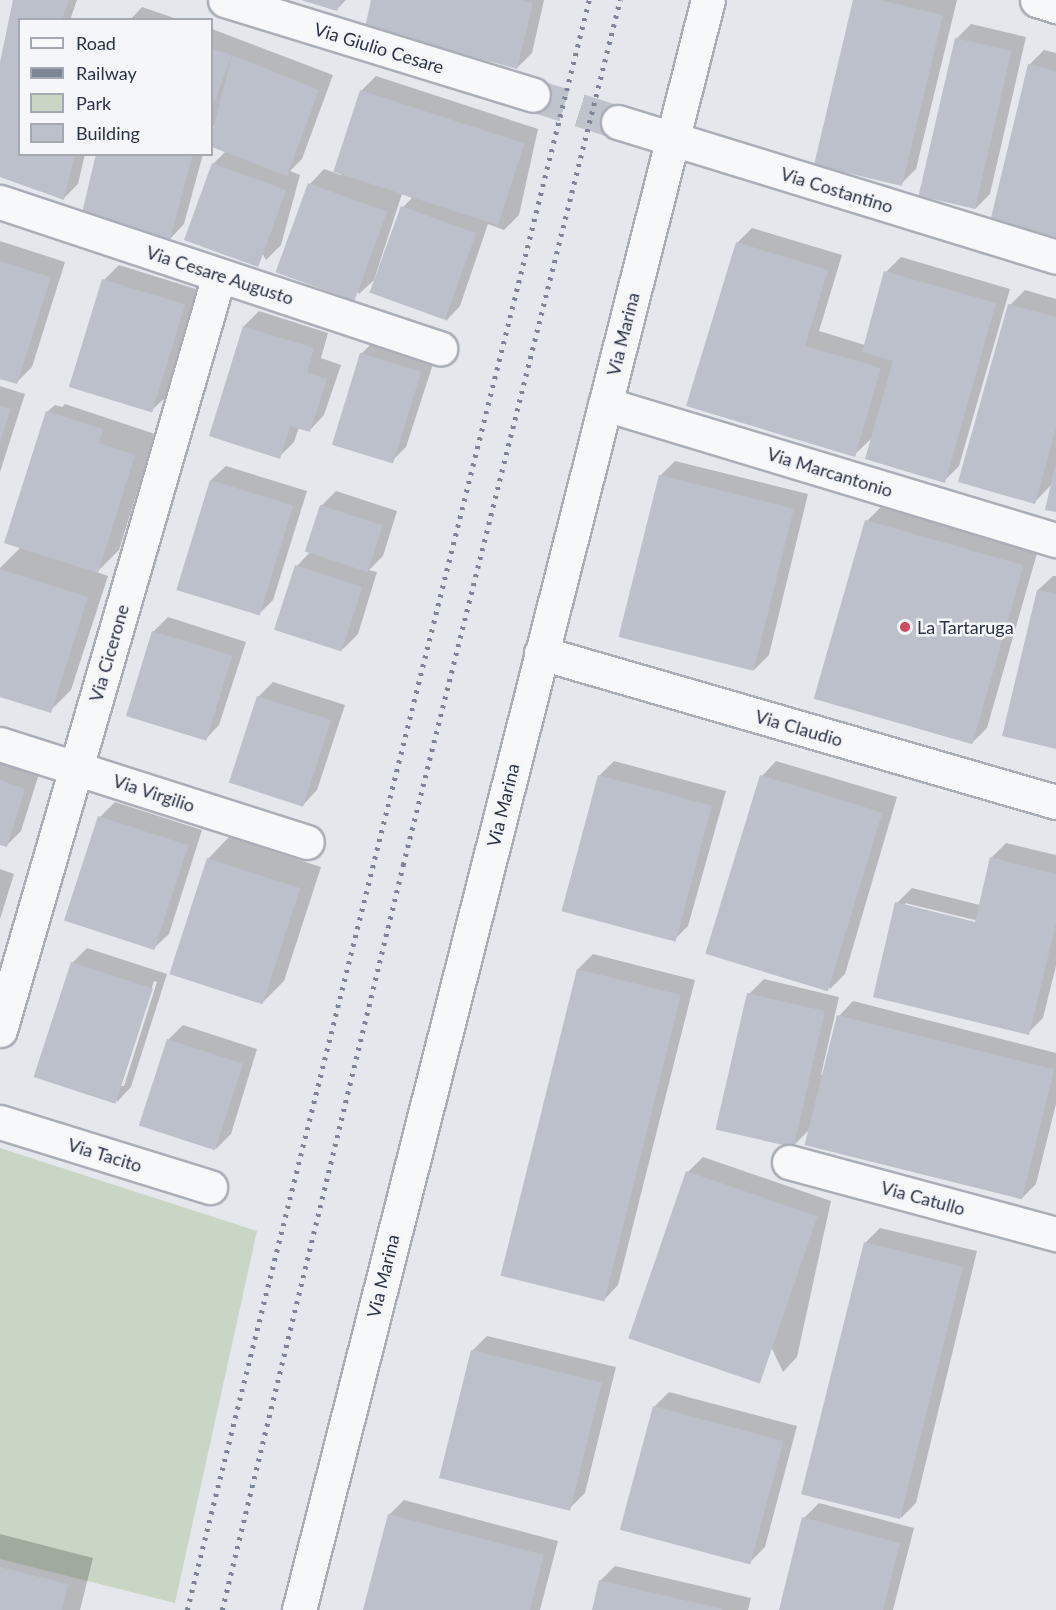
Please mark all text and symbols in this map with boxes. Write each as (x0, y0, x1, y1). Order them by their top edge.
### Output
legend (18, 18, 213, 156)
street label: Via Giulio Cesare (311, 18, 447, 78)
text: Road (76, 32, 116, 54)
text: Railway (76, 62, 137, 84)
text: Park (76, 92, 111, 114)
text: Building (76, 122, 140, 144)
street label: Via Costantino (778, 163, 896, 217)
street label: Via Cesare Augusto (143, 241, 297, 309)
street label: Via Marina (602, 290, 644, 378)
street label: Via Marcantonio (765, 443, 895, 501)
street label: Via Cicerone (85, 602, 133, 704)
place label: La Tartaruga (917, 616, 1014, 638)
marker: La Tartaruga (898, 620, 912, 634)
street label: Via Claudio (753, 705, 845, 751)
street label: Via Marina (482, 761, 524, 849)
street label: Via Virgilio (110, 770, 198, 816)
street label: Via Tacito (65, 1133, 145, 1177)
street label: Via Catullo (879, 1176, 967, 1220)
street label: Via Marina (362, 1232, 404, 1320)

